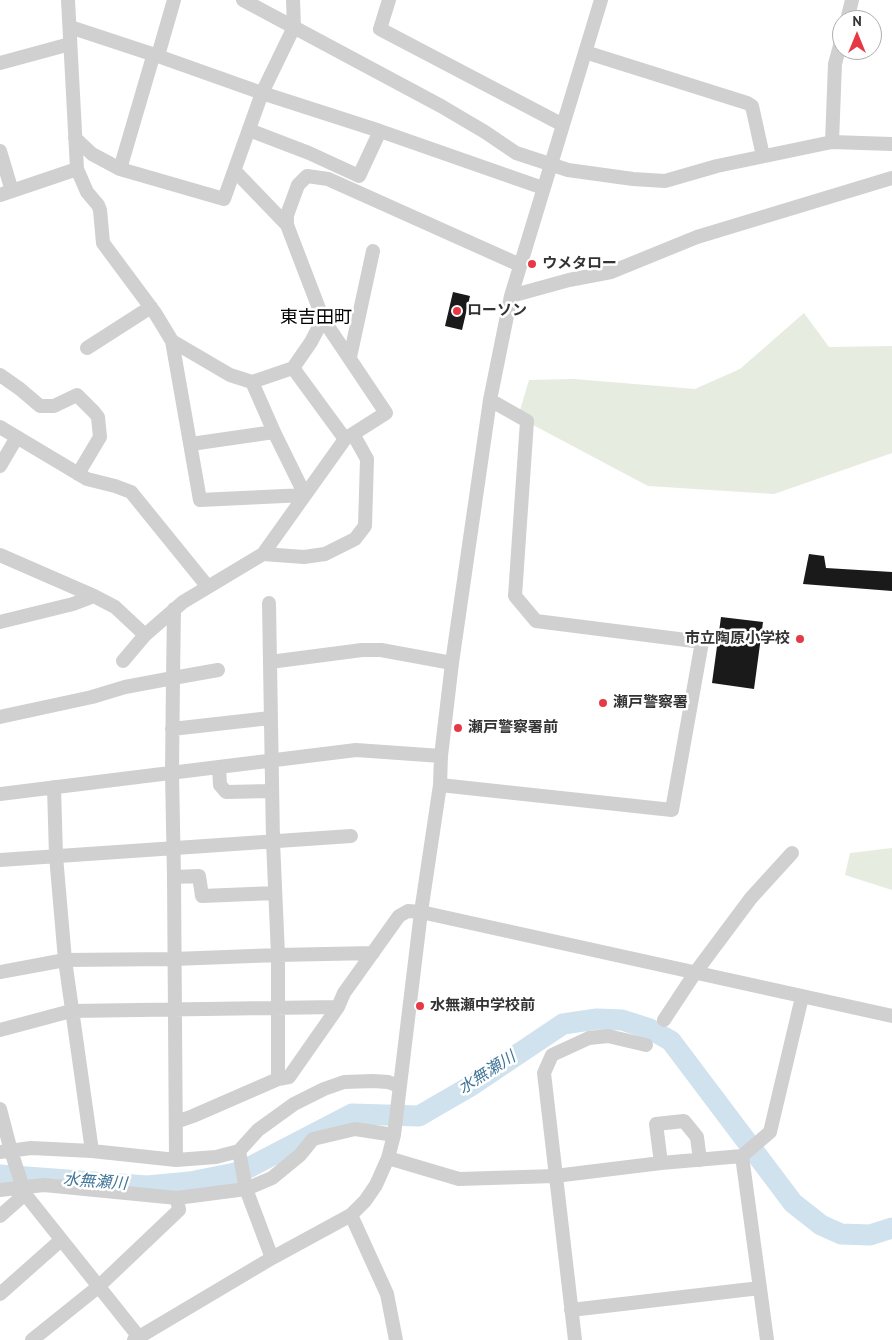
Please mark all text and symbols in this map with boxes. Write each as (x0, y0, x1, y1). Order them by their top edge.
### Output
north arrow (832, 10, 882, 60)
text: N (852, 12, 862, 30)
place label: ウメタロー (542, 255, 617, 273)
marker: ウメタロー (526, 258, 538, 270)
place label: ローソン (467, 302, 527, 320)
marker: ローソン (451, 305, 463, 317)
district label: 東吉田町 (280, 307, 352, 329)
place label: 市立陶原小学校 (685, 630, 790, 648)
marker: 市立陶原小学校 (794, 633, 806, 645)
place label: 瀬戸警察署 (613, 694, 688, 712)
marker: 瀬戸警察署 (597, 697, 609, 709)
place label: 瀬戸警察署前 (468, 719, 558, 737)
marker: 瀬戸警察署前 (452, 722, 464, 734)
place label: 水無瀬中学校前 (430, 997, 535, 1015)
marker: 水無瀬中学校前 (414, 1000, 426, 1012)
water label: 水無瀬川 (455, 1048, 519, 1098)
water label: 水無瀬川 (62, 1170, 128, 1194)

